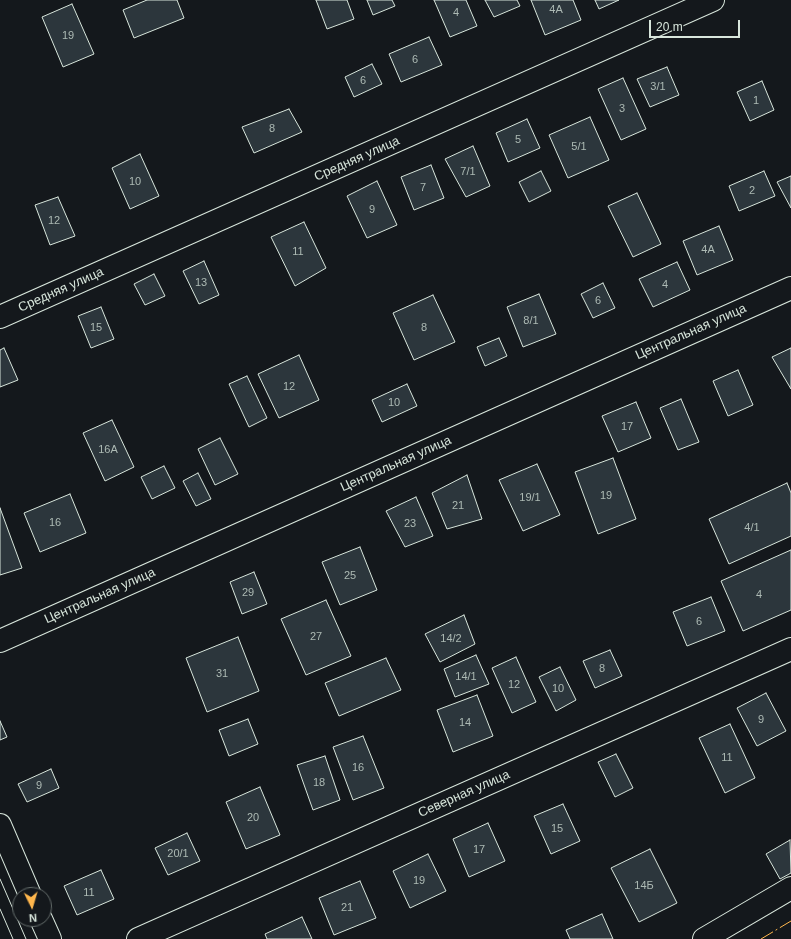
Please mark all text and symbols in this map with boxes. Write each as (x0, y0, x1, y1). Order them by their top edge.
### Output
house number: 4А (549, 3, 563, 17)
house number: 4 (453, 6, 459, 20)
scale bar (651, 12, 742, 38)
text: 20 m (656, 20, 683, 34)
house number: 19 (62, 29, 74, 43)
house number: 6 (412, 53, 418, 67)
house number: 6 (360, 74, 366, 88)
house number: 3/1 (650, 80, 666, 94)
house number: 1 (753, 94, 759, 108)
house number: 3 (619, 102, 625, 116)
house number: 8 (269, 122, 275, 136)
street label: Средняя улица (312, 133, 402, 185)
house number: 5 (515, 133, 521, 147)
house number: 5/1 (571, 140, 587, 154)
house number: 7/1 (460, 165, 476, 179)
house number: 10 (129, 175, 141, 189)
house number: 7 (420, 181, 426, 195)
house number: 2 (749, 184, 755, 198)
house number: 9 (369, 203, 375, 217)
house number: 12 (48, 214, 60, 228)
house number: 4А (701, 243, 715, 257)
house number: 11 (292, 245, 304, 259)
street label: Средняя улица (16, 264, 106, 316)
house number: 13 (195, 276, 207, 290)
house number: 4 (662, 278, 668, 292)
house number: 6 (595, 294, 601, 308)
street label: Центральная улица (633, 301, 749, 363)
house number: 8/1 (523, 314, 539, 328)
house number: 15 (90, 321, 102, 335)
house number: 8 (421, 321, 427, 335)
house number: 12 (283, 380, 295, 394)
house number: 10 (388, 396, 400, 410)
house number: 17 (621, 420, 633, 434)
street label: Центральная улица (338, 433, 454, 495)
house number: 16А (98, 443, 118, 457)
house number: 19 (600, 489, 612, 503)
house number: 19/1 (519, 491, 541, 505)
house number: 21 (452, 499, 464, 513)
house number: 16 (49, 516, 61, 530)
house number: 23 (404, 517, 416, 531)
house number: 4/1 (744, 521, 760, 535)
street label: Центральная улица (42, 565, 158, 627)
house number: 25 (344, 569, 356, 583)
house number: 29 (242, 586, 254, 600)
house number: 4 (756, 588, 762, 602)
house number: 6 (696, 615, 702, 629)
house number: 27 (310, 630, 322, 644)
house number: 14/2 (440, 632, 462, 646)
house number: 8 (599, 662, 605, 676)
house number: 31 (216, 667, 228, 681)
house number: 14/1 (455, 670, 477, 684)
house number: 12 (508, 678, 520, 692)
house number: 10 (552, 682, 564, 696)
house number: 9 (758, 713, 764, 727)
house number: 14 (459, 716, 471, 730)
house number: 11 (721, 751, 733, 765)
house number: 16 (352, 761, 364, 775)
street label: Северная улица (416, 767, 512, 821)
house number: 18 (313, 776, 325, 790)
house number: 9 (36, 779, 42, 793)
house number: 20 (247, 811, 259, 825)
house number: 15 (551, 822, 563, 836)
house number: 17 (473, 843, 485, 857)
house number: 20/1 (167, 847, 189, 861)
house number: 19 (413, 874, 425, 888)
house number: 14Б (634, 879, 654, 893)
house number: 11 (83, 886, 95, 900)
north arrow (12, 887, 52, 927)
house number: 21 (341, 901, 353, 915)
text: N (28, 912, 37, 924)

